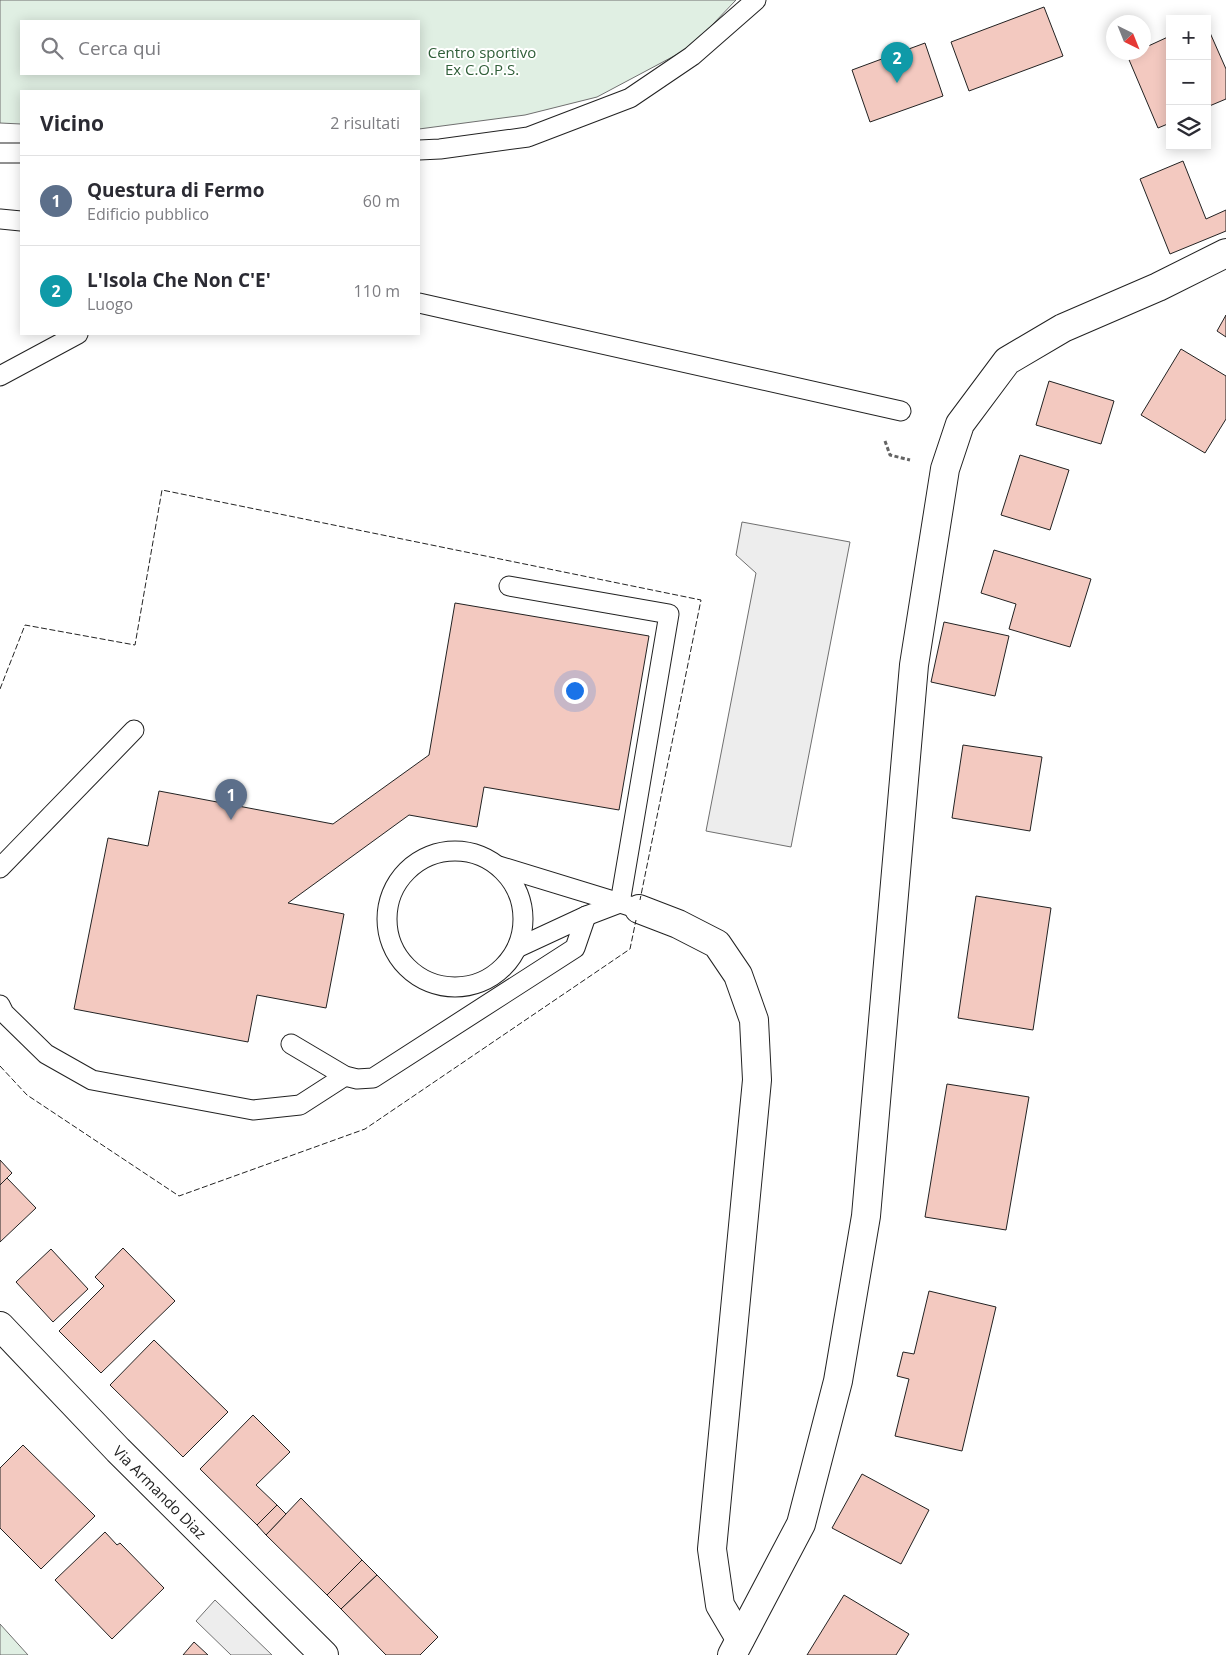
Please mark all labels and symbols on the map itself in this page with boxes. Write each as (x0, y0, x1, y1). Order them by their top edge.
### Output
north arrow (1106, 15, 1151, 60)
park label: Centro sportivo Ex C.O.P.S. (428, 42, 536, 79)
pin: 2 (881, 42, 913, 83)
your location (562, 678, 588, 704)
pin: 1 (215, 779, 247, 820)
street label: Via Armando Diaz (109, 1441, 211, 1543)

